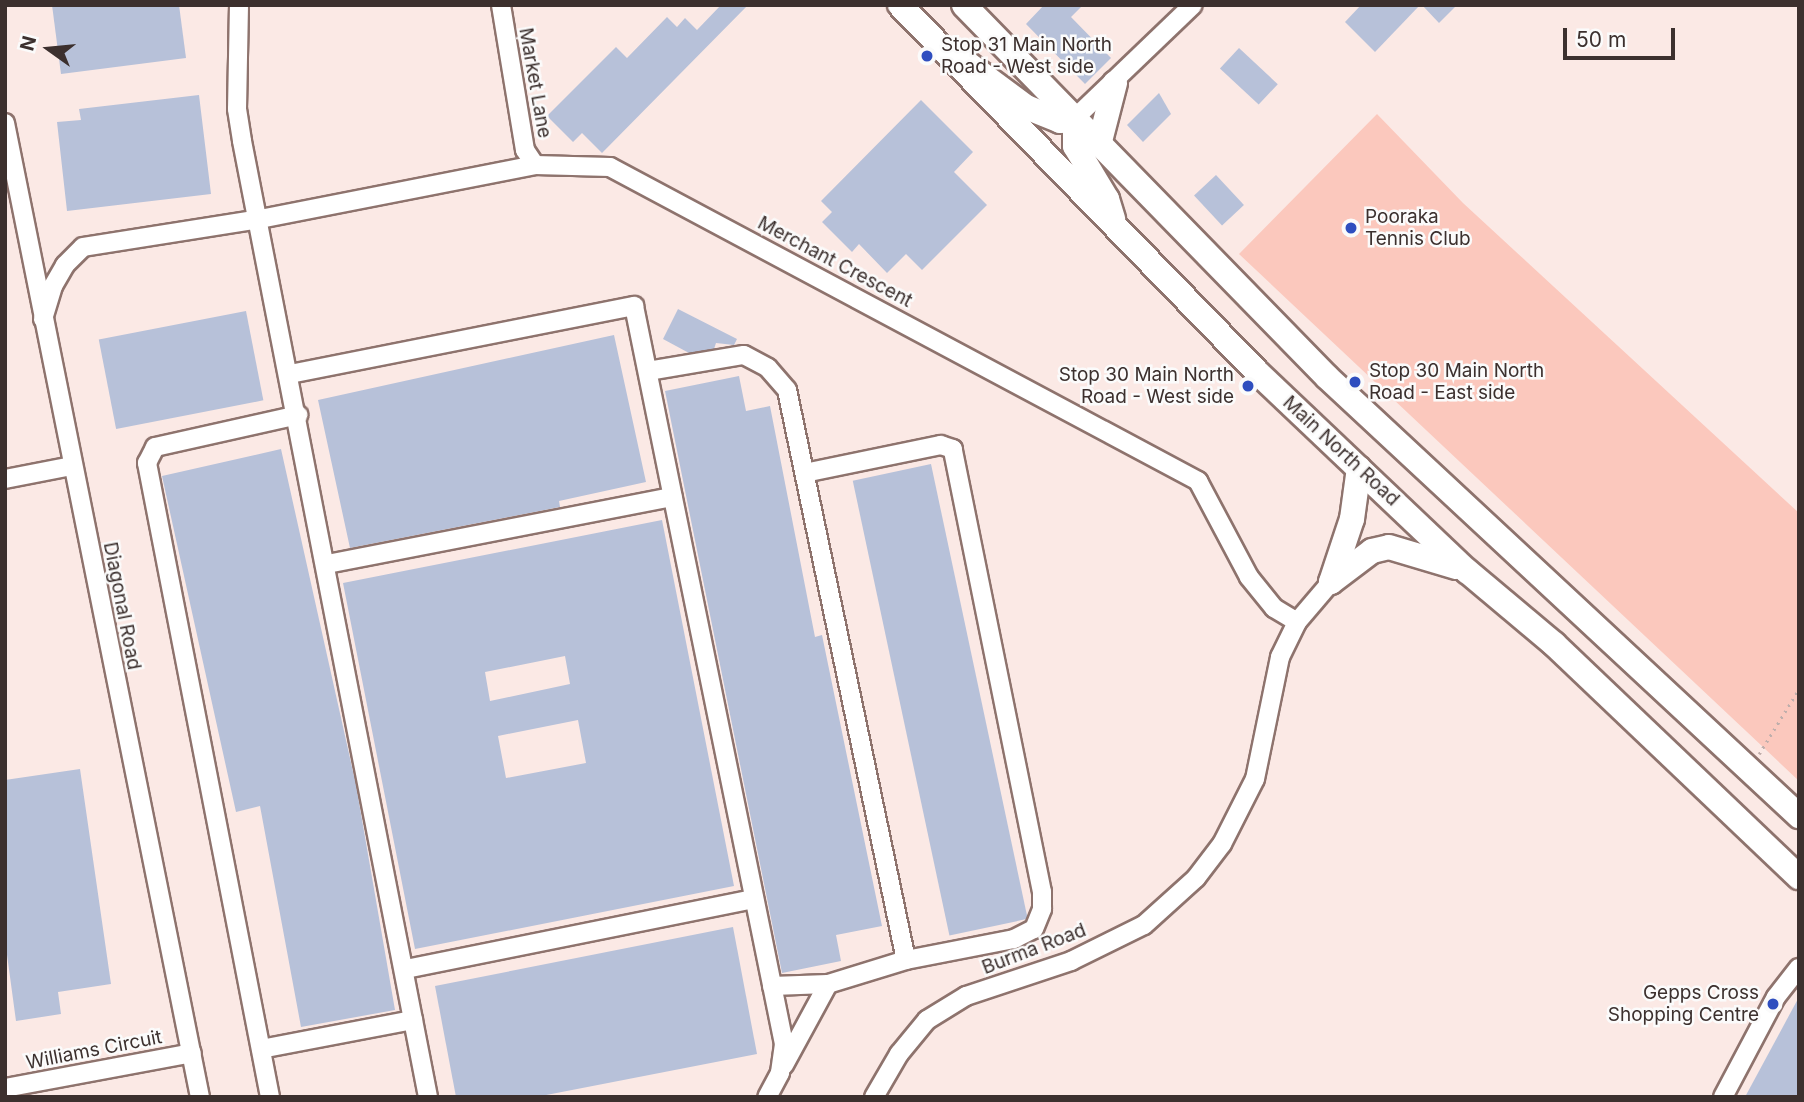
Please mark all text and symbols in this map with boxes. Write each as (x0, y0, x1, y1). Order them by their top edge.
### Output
north arrow (14, 14, 84, 84)
scale bar (1566, 14, 1678, 58)
street label: Market Lane (514, 26, 556, 140)
text: 50 m (1576, 27, 1626, 52)
text: N (15, 33, 41, 53)
place label: Stop 31 Main North Road - West side (941, 34, 1112, 78)
marker: Stop 31 Main North Road - West side (919, 48, 935, 64)
place label: Pooraka Tennis Club (1365, 206, 1471, 250)
street label: Merchant Crescent (754, 212, 916, 312)
marker: Pooraka Tennis Club (1343, 220, 1359, 236)
place label: Stop 30 Main North Road - East side (1369, 360, 1544, 404)
place label: Stop 30 Main North Road - West side (1059, 364, 1234, 408)
marker: Stop 30 Main North Road - East side (1347, 374, 1363, 390)
marker: Stop 30 Main North Road - West side (1240, 378, 1256, 394)
street label: Main North Road (1278, 391, 1404, 511)
street label: Diagonal Road (98, 540, 146, 672)
street label: Burma Road (979, 919, 1089, 979)
place label: Gepps Cross Shopping Centre (1608, 982, 1759, 1026)
marker: Gepps Cross Shopping Centre (1765, 996, 1781, 1012)
street label: Williams Circuit (24, 1026, 164, 1074)

